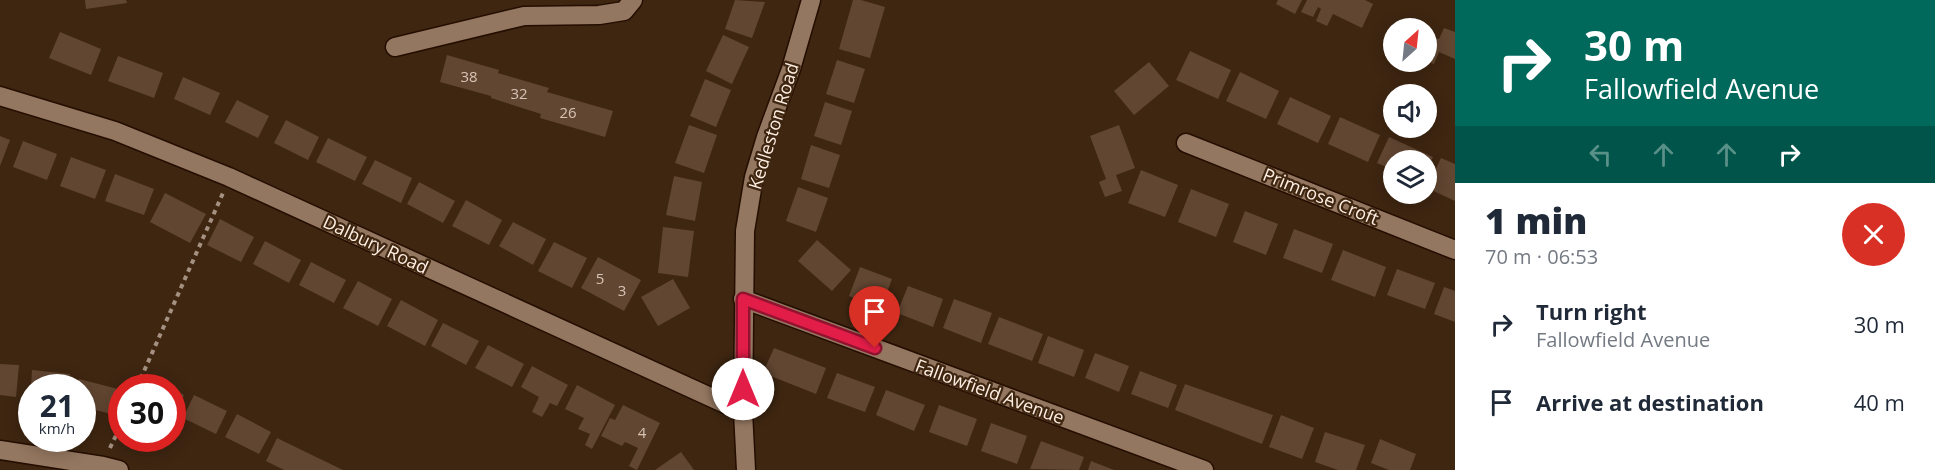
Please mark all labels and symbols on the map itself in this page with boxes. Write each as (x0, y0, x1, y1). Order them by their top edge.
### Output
north arrow (1383, 18, 1437, 72)
street label: Kedleston Road (742, 60, 804, 192)
house number: 38 (460, 66, 478, 86)
house number: 32 (510, 83, 528, 103)
house number: 26 (559, 102, 577, 122)
street label: Primrose Croft (1260, 162, 1382, 230)
street label: Dalbury Road (319, 209, 433, 279)
house number: 5 (596, 268, 604, 288)
house number: 3 (618, 280, 626, 300)
pin (849, 286, 900, 348)
street label: Fallowfield Avenue (912, 353, 1068, 429)
position arrow (711, 357, 775, 421)
speed limit sign: 30 (108, 374, 186, 452)
house number: 4 (638, 422, 647, 442)

